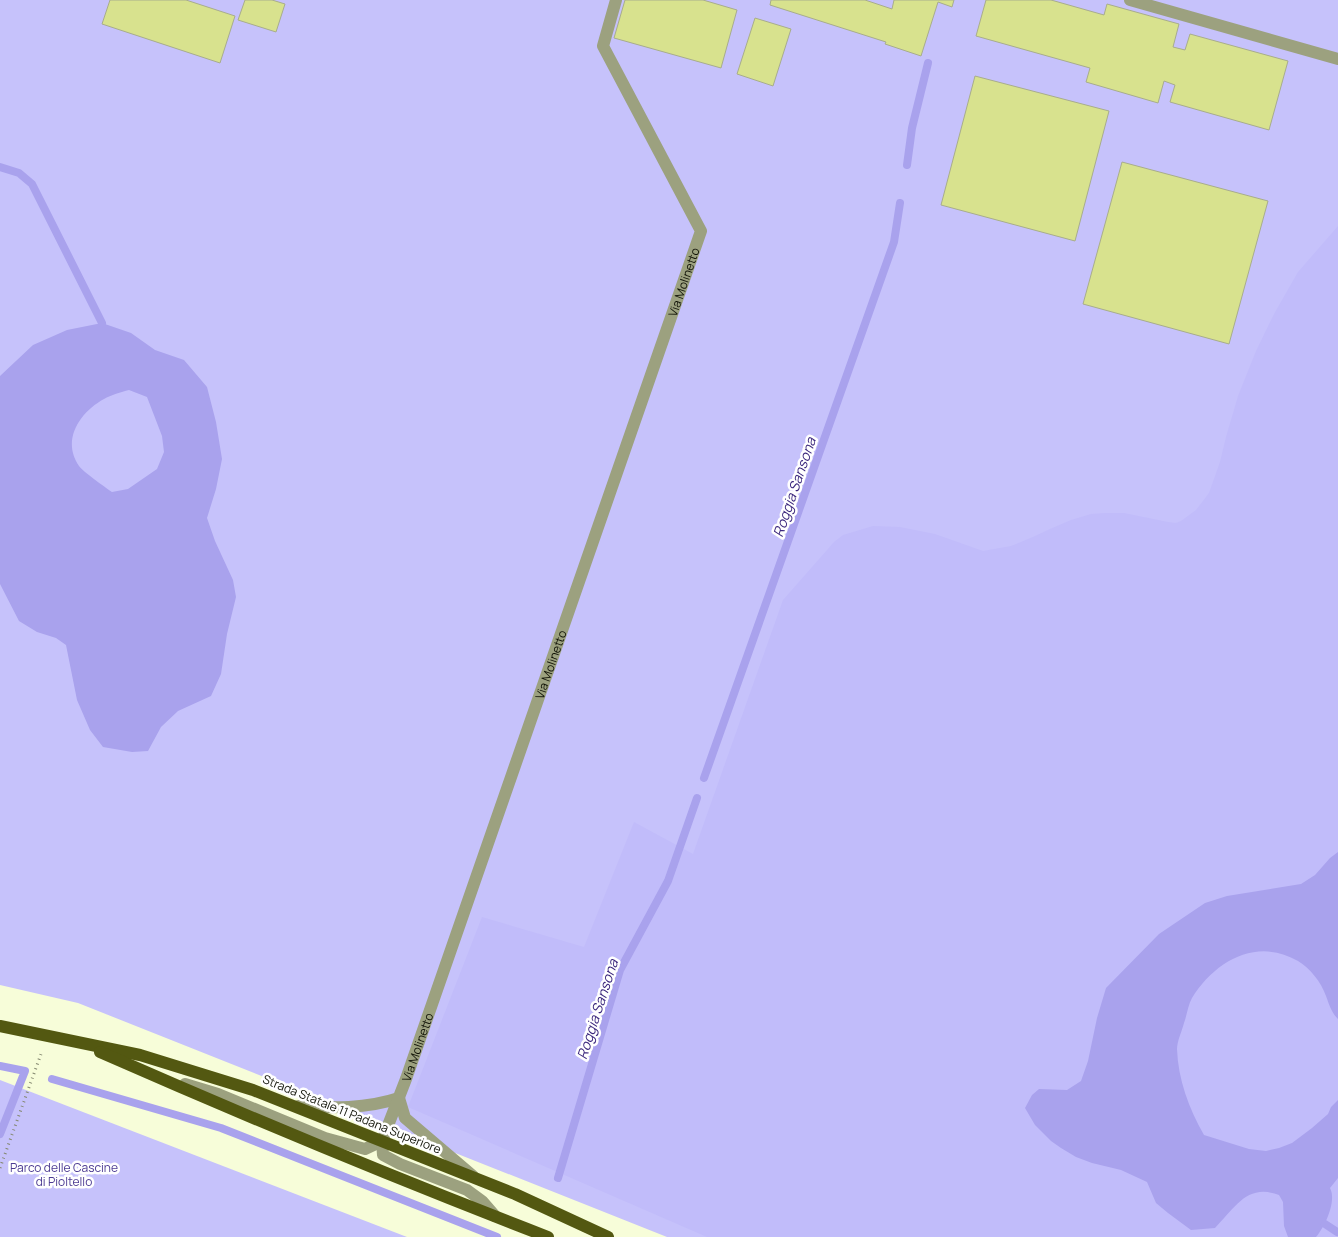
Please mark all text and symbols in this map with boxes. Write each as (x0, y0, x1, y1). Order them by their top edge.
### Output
street label: Via Molinetto (663, 245, 703, 319)
water label: Roggia Sansona (768, 434, 820, 539)
street label: Via Molinetto (530, 628, 570, 701)
water label: Roggia Sansona (572, 955, 622, 1061)
street label: Via Molinetto (397, 1010, 437, 1084)
street label: Strada Statale 11 Padana Superiore (260, 1070, 444, 1158)
park label: Parco delle Cascine di Pioltello (10, 1159, 118, 1190)

